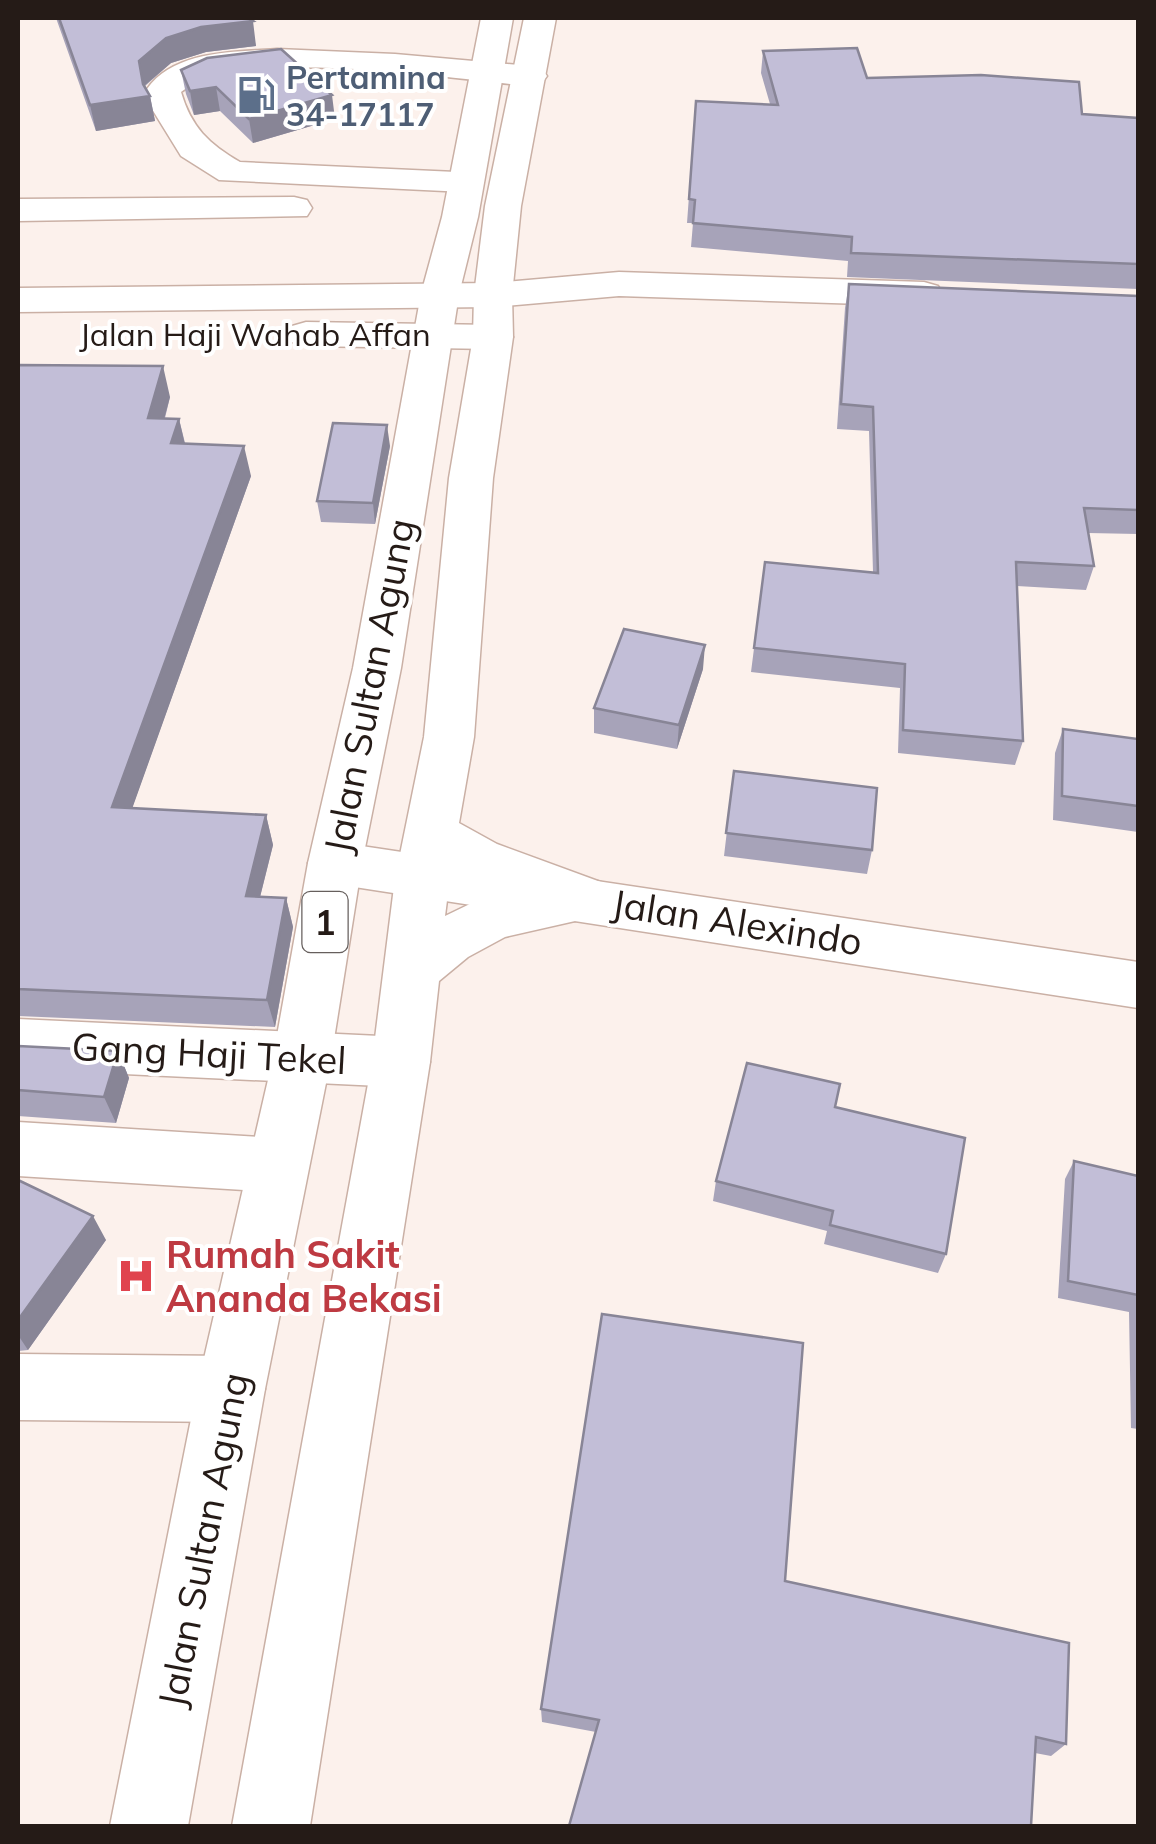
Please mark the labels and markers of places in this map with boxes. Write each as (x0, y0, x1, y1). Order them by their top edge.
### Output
place label: Pertamina 34-17117 (286, 57, 446, 134)
fuel station icon: Pertamina 34-17117 (235, 74, 277, 116)
place label: Rumah Sakit Ananda Bekasi (166, 1230, 442, 1322)
hospital icon: Rumah Sakit Ananda Bekasi (115, 1255, 157, 1297)

